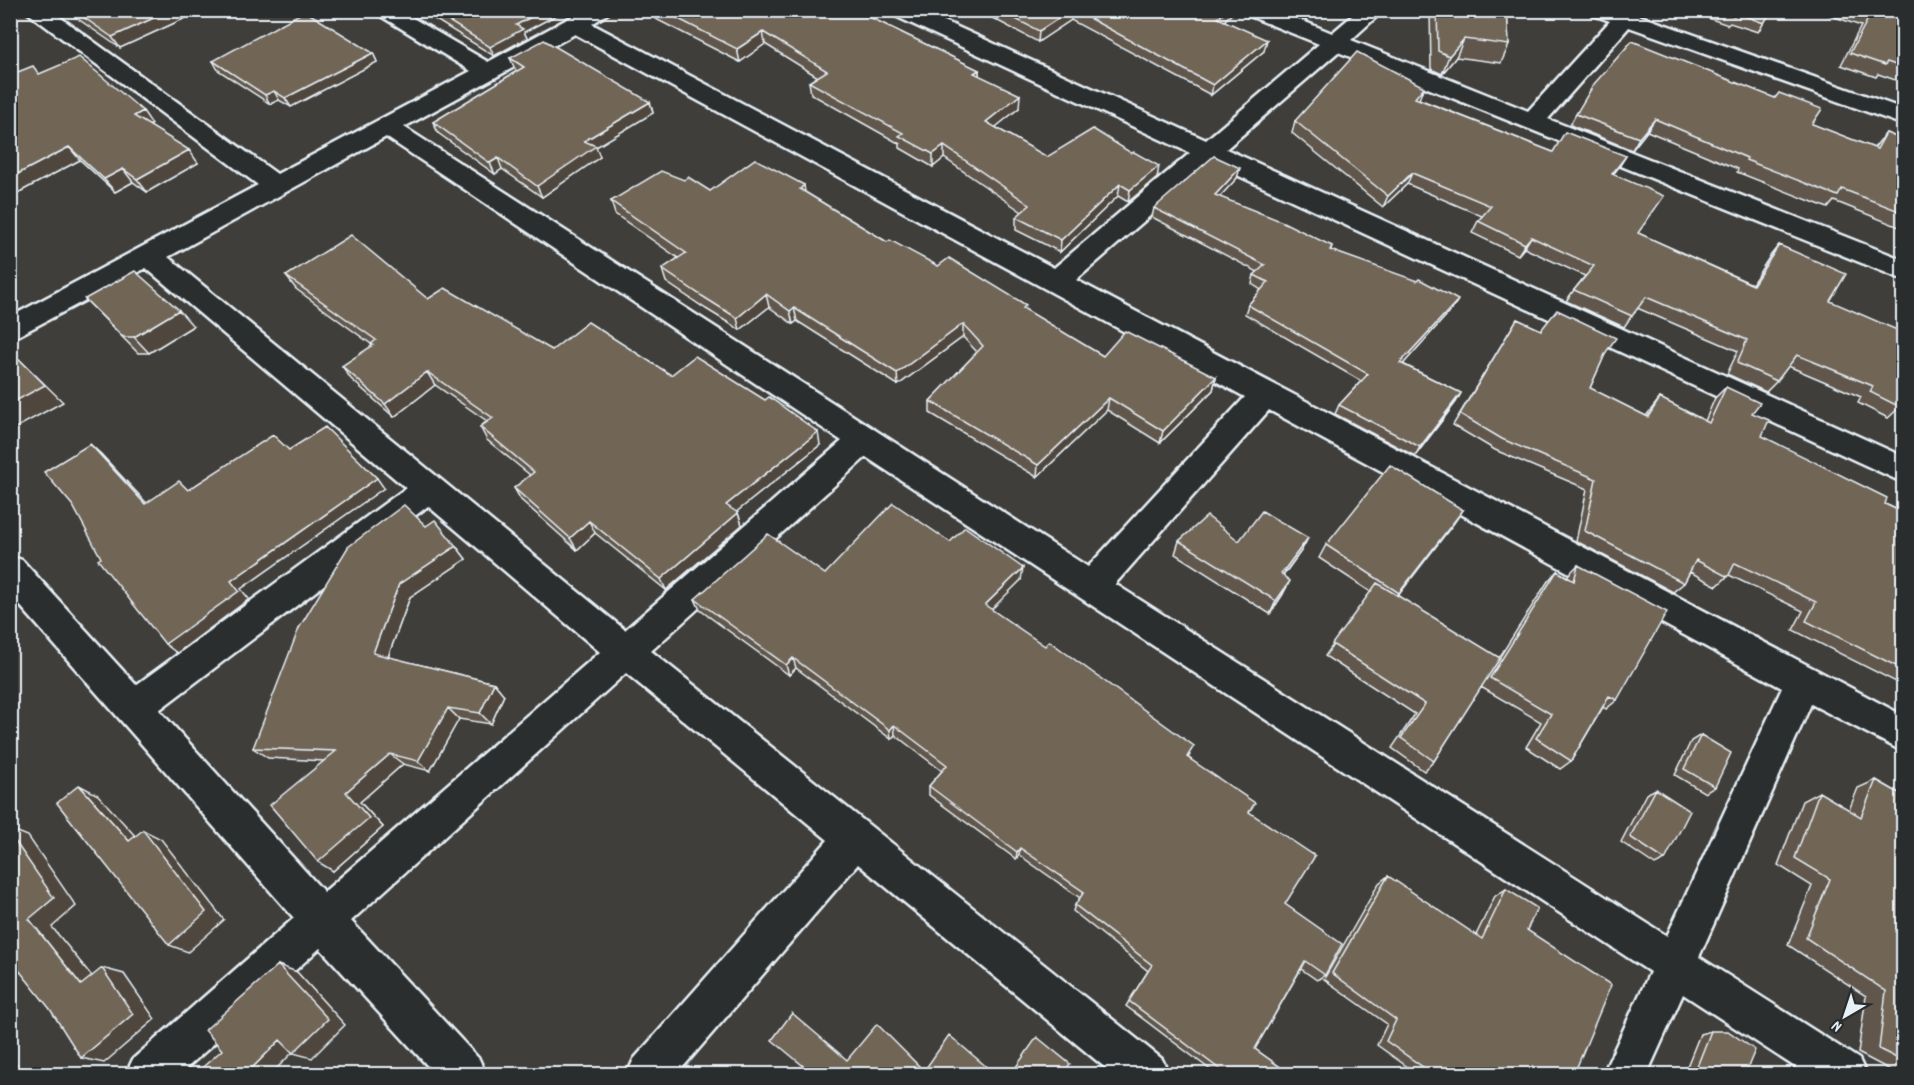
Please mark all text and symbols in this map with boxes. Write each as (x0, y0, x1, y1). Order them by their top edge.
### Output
north arrow (1815, 986, 1875, 1046)
text: N (1827, 1014, 1847, 1037)

